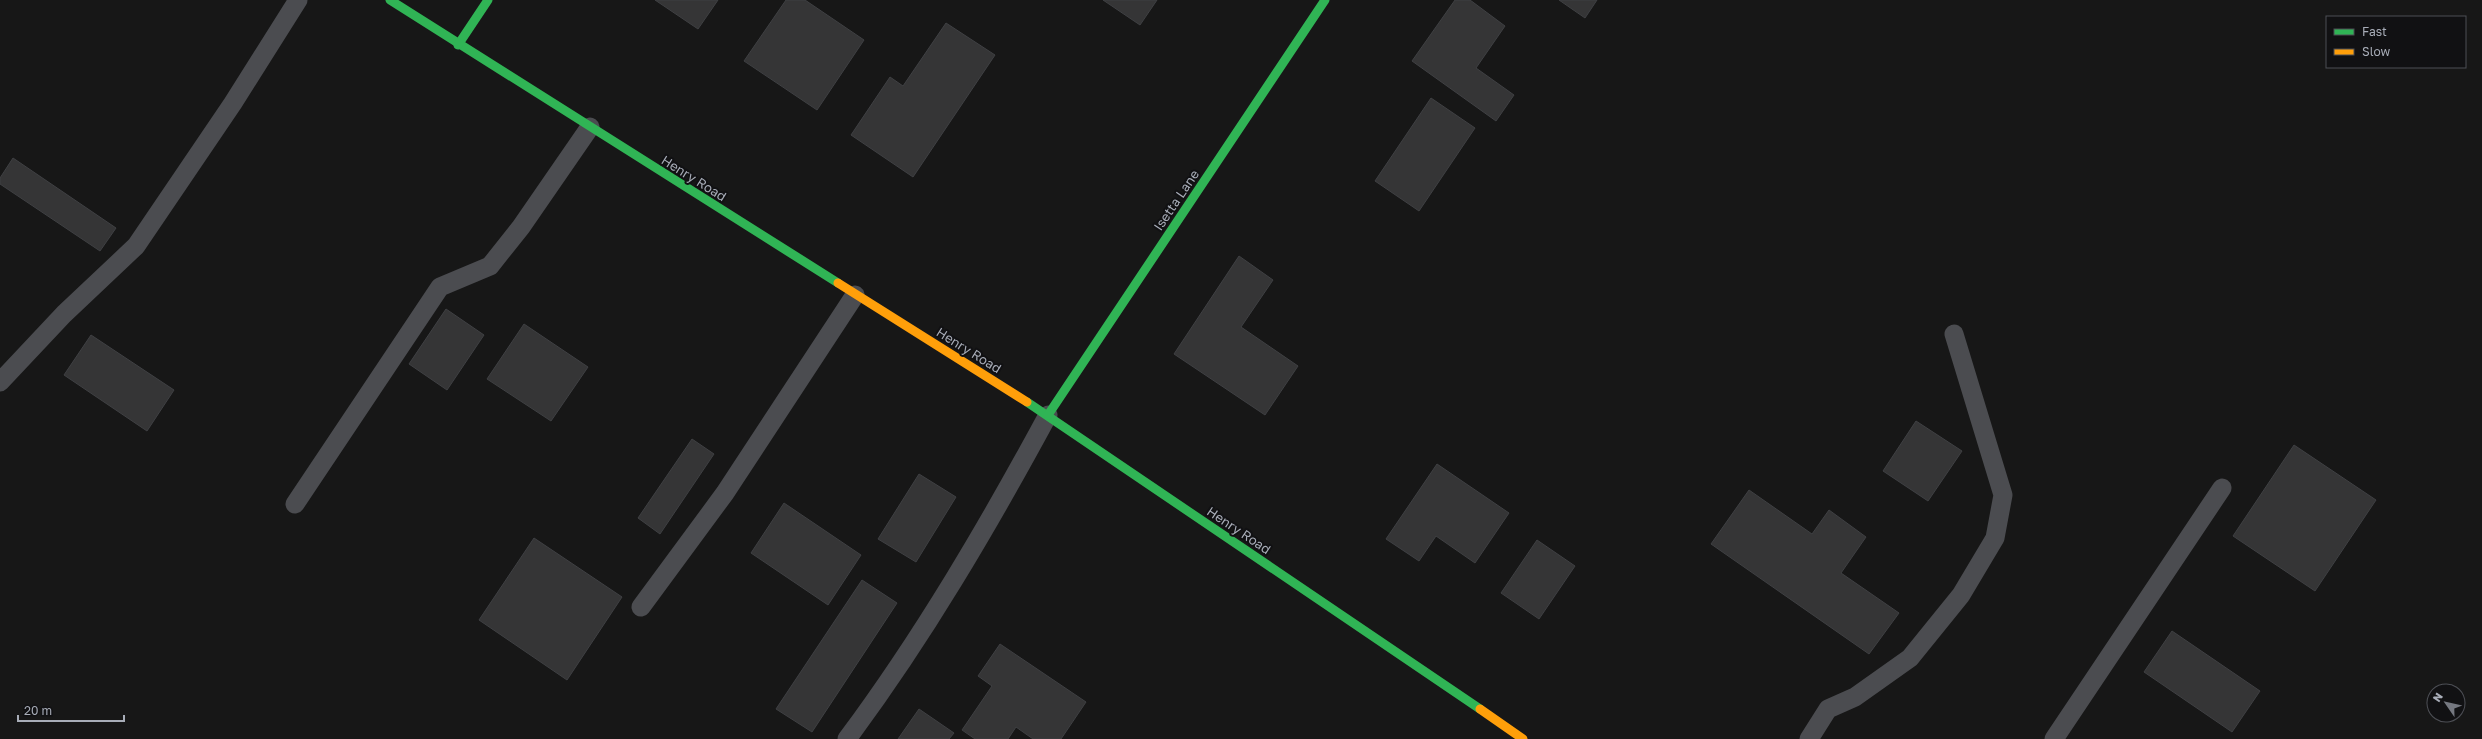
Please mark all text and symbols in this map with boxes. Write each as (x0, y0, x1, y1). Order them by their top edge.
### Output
legend (2326, 16, 2466, 68)
text: Fast (2362, 24, 2387, 39)
text: Slow (2362, 44, 2390, 59)
street label: Henry Road (659, 152, 729, 204)
street label: Isetta Lane (1150, 167, 1202, 233)
street label: Henry Road (934, 324, 1004, 376)
street label: Henry Road (1204, 503, 1274, 557)
north arrow (2426, 683, 2466, 723)
text: N (2430, 690, 2445, 704)
scale bar (18, 697, 124, 723)
text: 20 m (24, 703, 52, 718)

